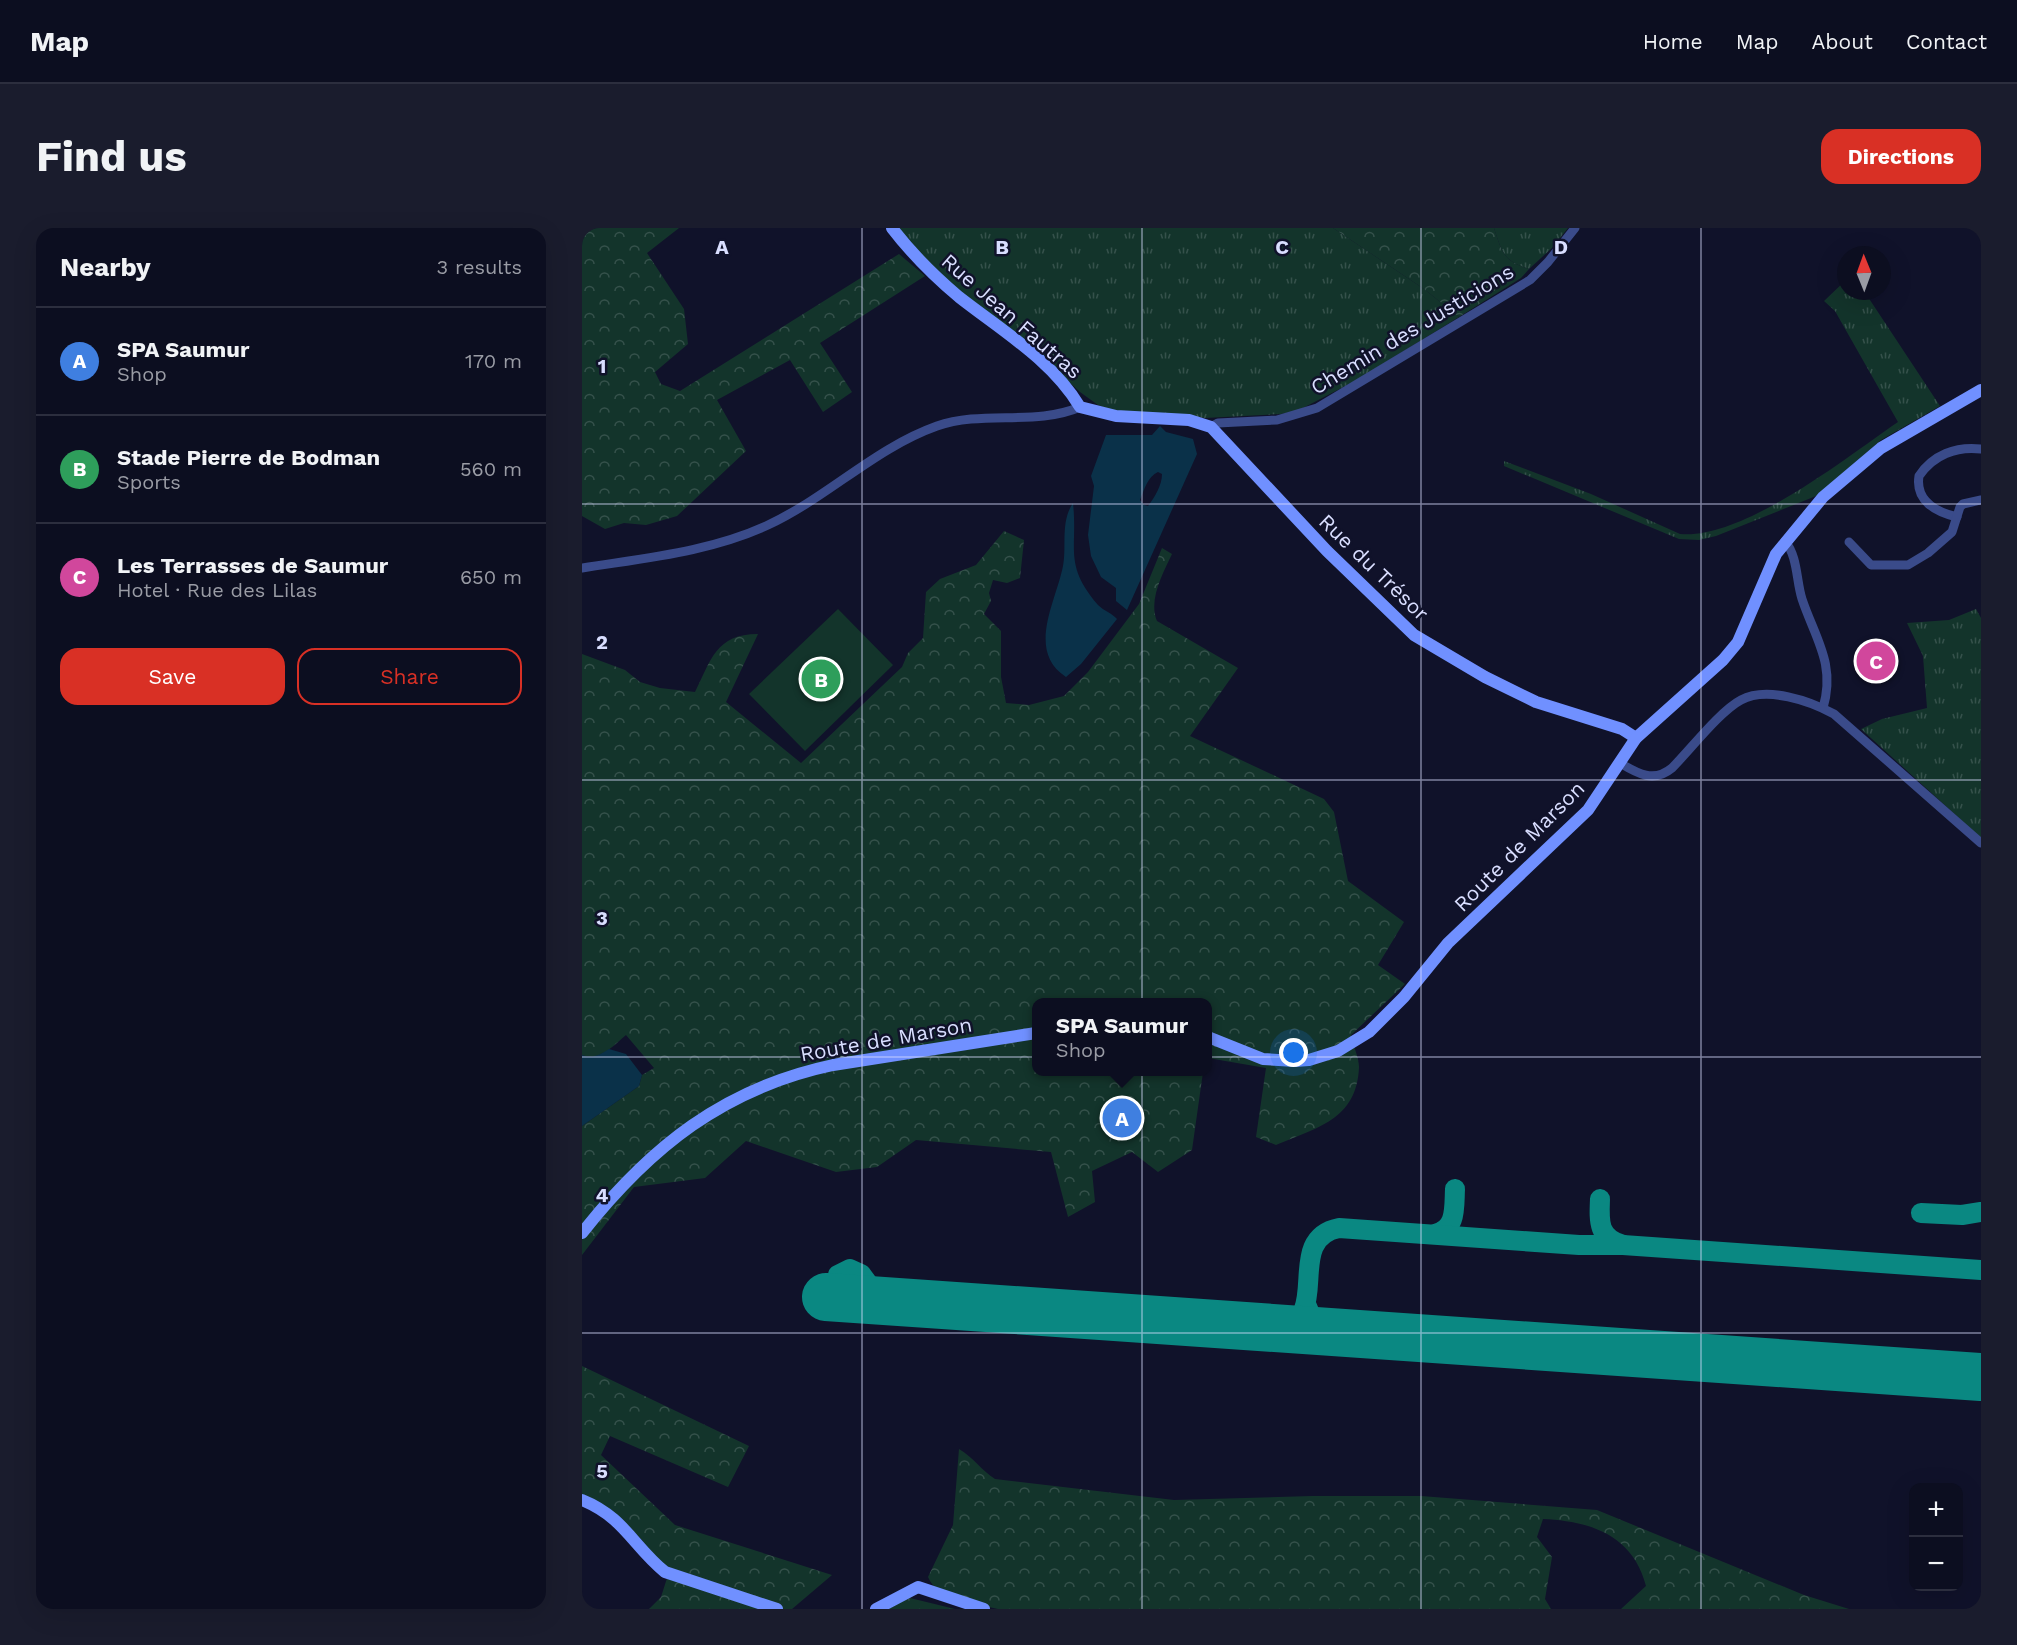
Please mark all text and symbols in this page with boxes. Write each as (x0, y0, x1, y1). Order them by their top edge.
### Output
text: Map (30, 25, 89, 58)
text: Home (1643, 29, 1703, 54)
text: Map (1736, 29, 1779, 54)
text: About (1812, 29, 1873, 54)
text: Contact (1906, 29, 1987, 54)
button: Directions (1821, 129, 1981, 184)
text: Find us (36, 132, 187, 181)
text: A (715, 235, 729, 259)
text: B (995, 235, 1009, 259)
text: C (1275, 235, 1289, 259)
text: D (1554, 235, 1568, 259)
north arrow (1837, 246, 1891, 300)
street label: Rue Jean Fautras (937, 248, 1087, 384)
text: Nearby (60, 252, 151, 282)
text: 3 results (437, 255, 522, 279)
street label: Chemin des Justicions (1306, 258, 1518, 400)
text: SPA Saumur (117, 337, 249, 362)
text: A (73, 349, 86, 373)
text: 170 m (465, 349, 522, 373)
text: 1 (598, 354, 606, 378)
text: Shop (117, 362, 167, 386)
text: Stade Pierre de Bodman (117, 445, 380, 470)
text: B (73, 457, 86, 481)
text: 560 m (460, 457, 522, 481)
text: Sports (117, 470, 181, 494)
street label: Rue du Trésor (1314, 509, 1434, 626)
text: Les Terrasses de Saumur (117, 553, 388, 578)
text: C (73, 565, 86, 589)
text: 650 m (460, 565, 522, 589)
text: Hotel · Rue des Lilas (117, 578, 317, 602)
text: 2 (596, 630, 608, 654)
pin: C (1856, 638, 1896, 684)
button: Save (60, 648, 285, 705)
button: Share (297, 648, 522, 705)
pin: B (802, 656, 840, 702)
street label: Route de Marson (1449, 776, 1589, 916)
text: 3 (596, 906, 608, 930)
popup (1032, 998, 1212, 1076)
street label: Route de Marson (798, 1012, 974, 1066)
text: SPA Saumur (1056, 1013, 1188, 1038)
text: Shop (1056, 1038, 1106, 1062)
your location (1279, 1038, 1308, 1067)
pin: A (1102, 1096, 1142, 1140)
text: 4 (596, 1183, 609, 1207)
text: 5 (596, 1459, 608, 1483)
map controls (1909, 1483, 1963, 1591)
button: + (1909, 1483, 1963, 1537)
button: − (1909, 1537, 1963, 1591)

